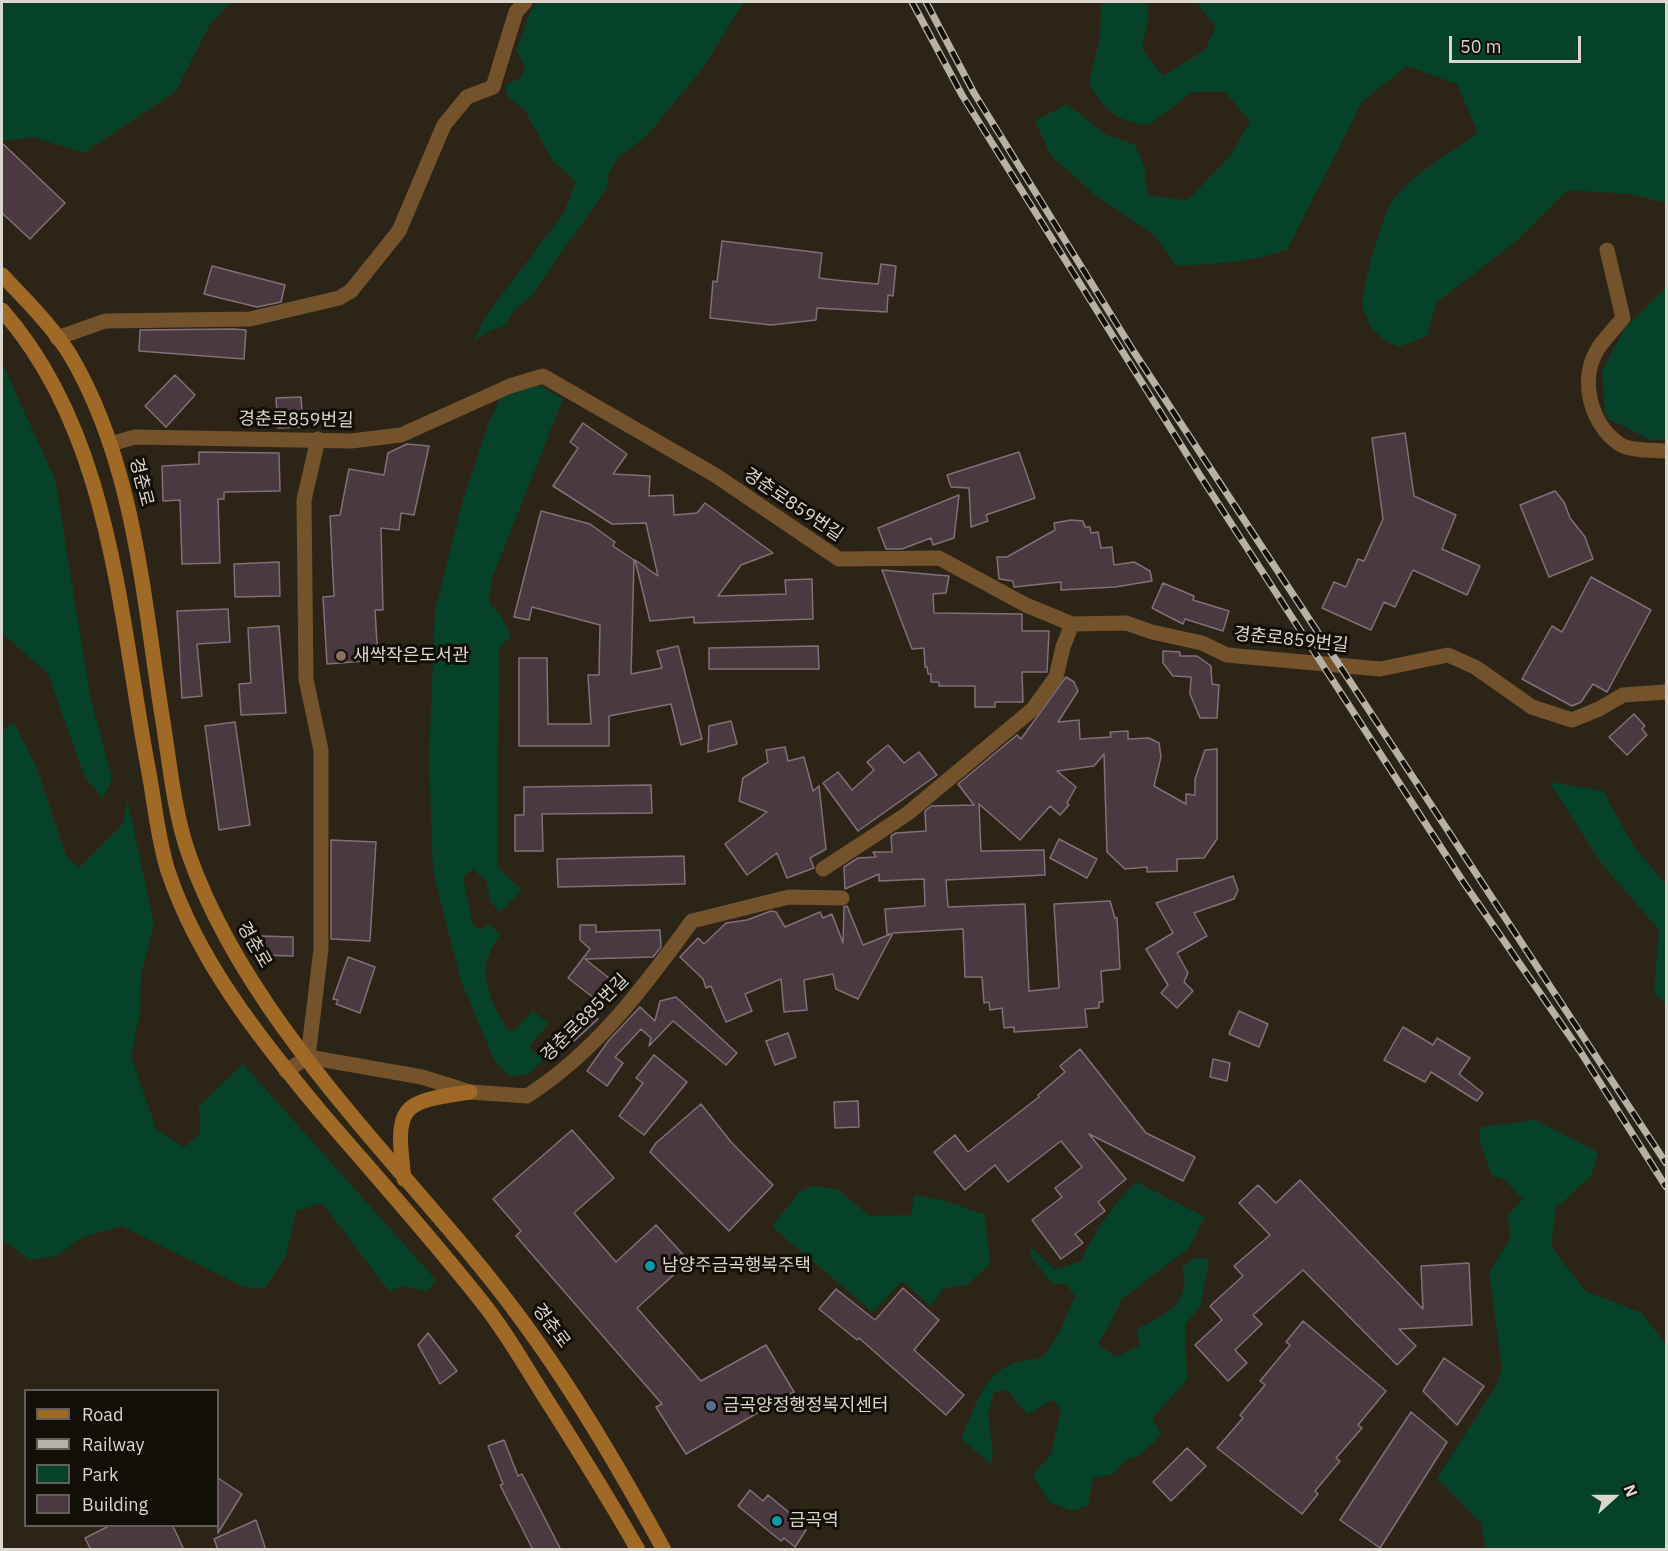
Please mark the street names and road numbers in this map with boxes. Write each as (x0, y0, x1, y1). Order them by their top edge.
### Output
street label: 경춘로859번길 (238, 408, 354, 432)
street label: 경춘로 (125, 455, 157, 509)
street label: 경춘로859번길 (739, 464, 847, 546)
street label: 경춘로859번길 (1233, 623, 1349, 657)
street label: 경춘로 (232, 918, 276, 972)
street label: 경춘로885번길 (537, 970, 633, 1066)
street label: 경춘로 (527, 1300, 575, 1352)

